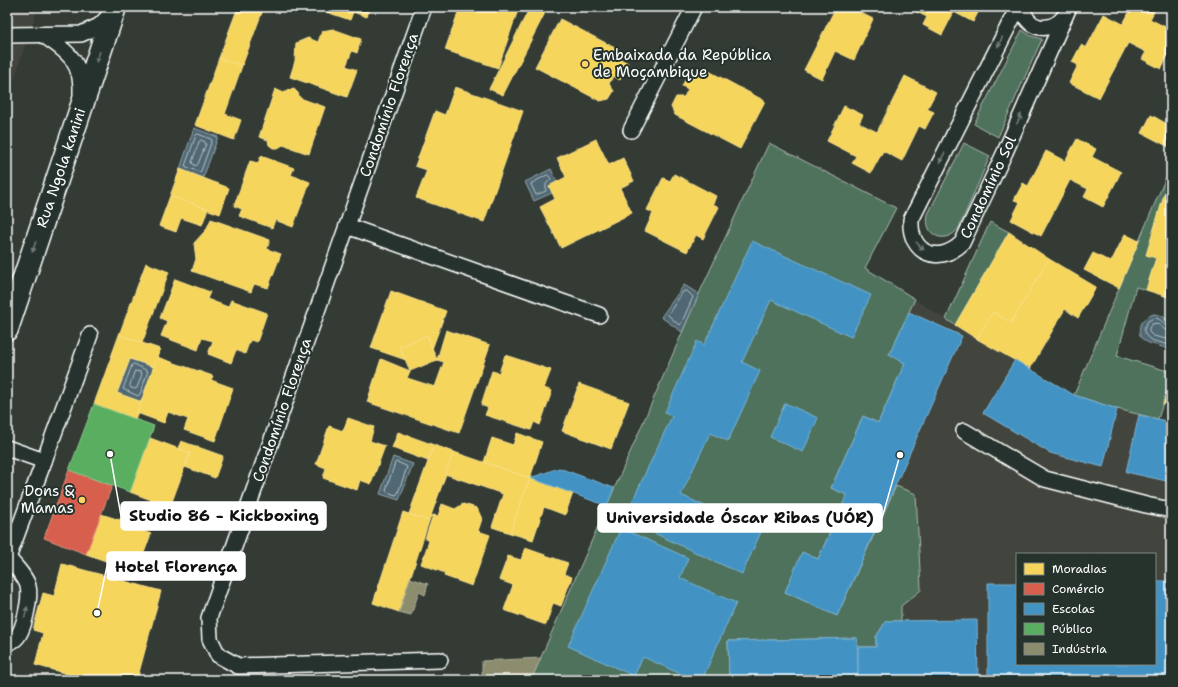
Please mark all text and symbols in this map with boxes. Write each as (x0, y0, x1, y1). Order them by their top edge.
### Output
street label: Condomínio Florença (355, 30, 423, 180)
one-way arrow (997, 36, 1003, 48)
place label: Embaixada da República de Moçambique (593, 45, 772, 82)
one-way arrow (95, 52, 101, 64)
marker: Embaixada da República de Moçambique (580, 59, 590, 69)
street label: Rua Ngola kanini (32, 105, 90, 230)
one-way arrow (1016, 113, 1022, 124)
street label: Condomínio Sol (956, 132, 1021, 242)
one-way arrow (939, 152, 945, 164)
one-way arrow (31, 241, 37, 253)
one-way arrow (915, 241, 924, 251)
street label: Condomínio Florença (248, 335, 316, 485)
place label: Dons & Mamas (21, 481, 75, 518)
marker: Dons & Mamas (77, 495, 87, 505)
callout: Studio 86 - Kickboxing (121, 502, 326, 530)
callout: Universidade Óscar Ribas (UÓR) (598, 504, 882, 532)
text: Studio 86 - Kickboxing (129, 505, 319, 526)
text: Universidade Óscar Ribas (UÓR) (606, 507, 874, 528)
callout: Hotel Florença (107, 552, 245, 580)
legend (1016, 553, 1156, 665)
text: Hotel Florença (115, 556, 237, 577)
text: Moradias (1052, 561, 1107, 577)
text: Comércio (1052, 581, 1104, 597)
text: Escolas (1052, 601, 1095, 617)
one-way arrow (24, 606, 30, 618)
text: Público (1052, 621, 1093, 637)
text: Indústria (1052, 641, 1107, 657)

